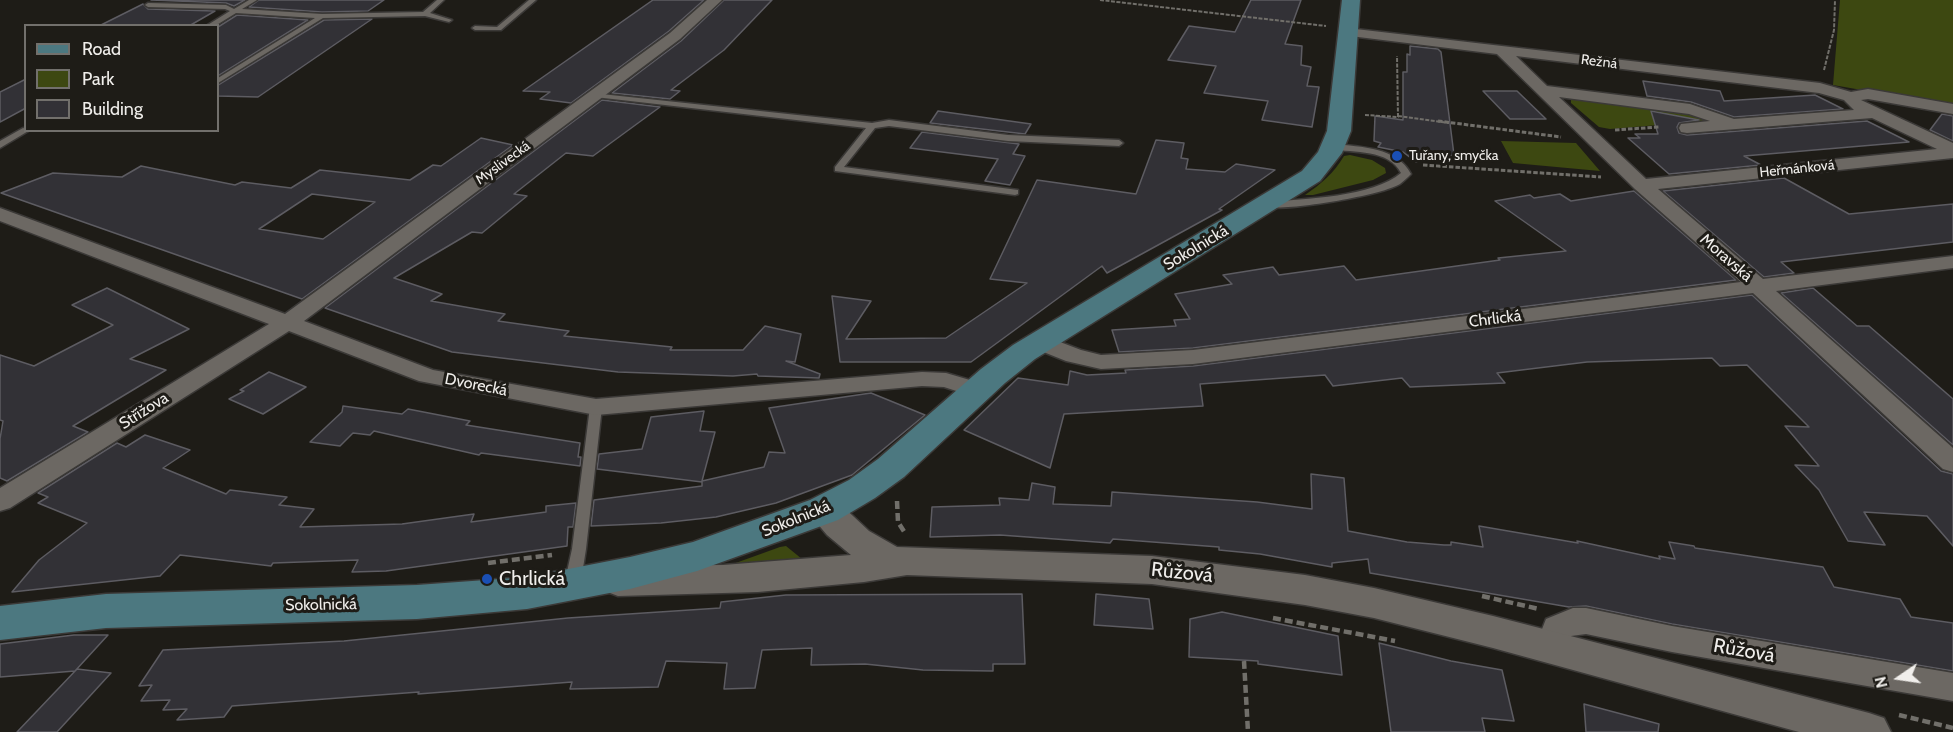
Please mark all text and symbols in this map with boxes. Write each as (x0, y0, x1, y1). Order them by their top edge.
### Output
legend (24, 24, 219, 132)
text: Road (82, 38, 121, 60)
street label: Režná (1580, 51, 1618, 73)
text: Park (82, 68, 114, 90)
text: Building (82, 98, 143, 120)
street label: Myslivecká (472, 138, 534, 188)
place label: Tuřany, smyčka (1409, 148, 1498, 164)
marker: Tuřany, smyčka (1390, 149, 1404, 163)
street label: Heřmánková (1759, 157, 1835, 181)
street label: Sokolnická (1160, 221, 1232, 275)
street label: Moravská (1696, 230, 1756, 286)
street label: Chrlická (1468, 306, 1522, 332)
street label: Dvorecká (443, 370, 509, 400)
street label: Střížova (116, 388, 172, 434)
street label: Sokolnická (759, 497, 833, 541)
street label: Růžová (1150, 558, 1214, 588)
place label: Chrlická (499, 567, 565, 591)
marker: Chrlická (480, 572, 494, 586)
street label: Sokolnická (285, 595, 357, 615)
street label: Růžová (1711, 634, 1777, 668)
north arrow (1869, 648, 1929, 708)
text: N (1870, 675, 1892, 690)

